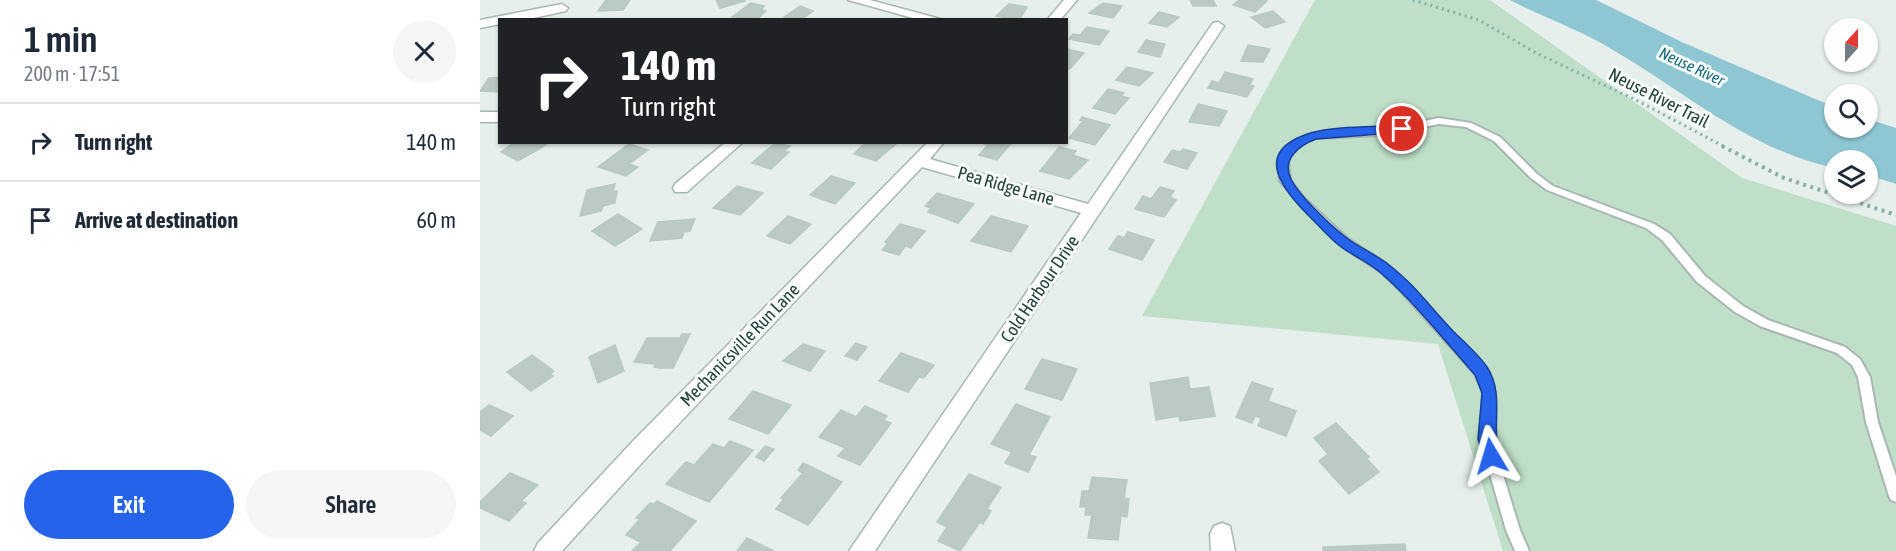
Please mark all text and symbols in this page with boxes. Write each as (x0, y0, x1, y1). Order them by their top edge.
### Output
text: 1 min (24, 18, 98, 60)
north arrow (1824, 18, 1878, 72)
map controls (1824, 18, 1878, 204)
button: close (393, 20, 456, 83)
text: 140 m (621, 41, 716, 89)
icon: right (522, 42, 600, 120)
water label: Neuse River (1657, 43, 1729, 89)
text: 200 m · 17:51 (24, 62, 120, 85)
street label: Neuse River Trail (1606, 63, 1713, 132)
button: search (1824, 84, 1878, 138)
text: Turn right (621, 91, 716, 122)
pin (1376, 103, 1427, 154)
icon: arrive (1385, 112, 1418, 145)
icon: right (24, 126, 57, 159)
text: Turn right (75, 129, 152, 155)
text: 140 m (406, 129, 456, 155)
button: layers (1824, 150, 1878, 204)
street label: Pea Ridge Lane (955, 162, 1057, 209)
icon: arrive (24, 204, 57, 237)
text: Arrive at destination (75, 207, 238, 233)
text: 60 m (416, 207, 456, 233)
street label: Cold Harbour Drive (996, 231, 1083, 346)
street label: Mechanicsville Run Lane (676, 279, 804, 410)
position arrow (1459, 424, 1523, 488)
button: Exit (24, 470, 234, 539)
button: Share (246, 470, 456, 539)

